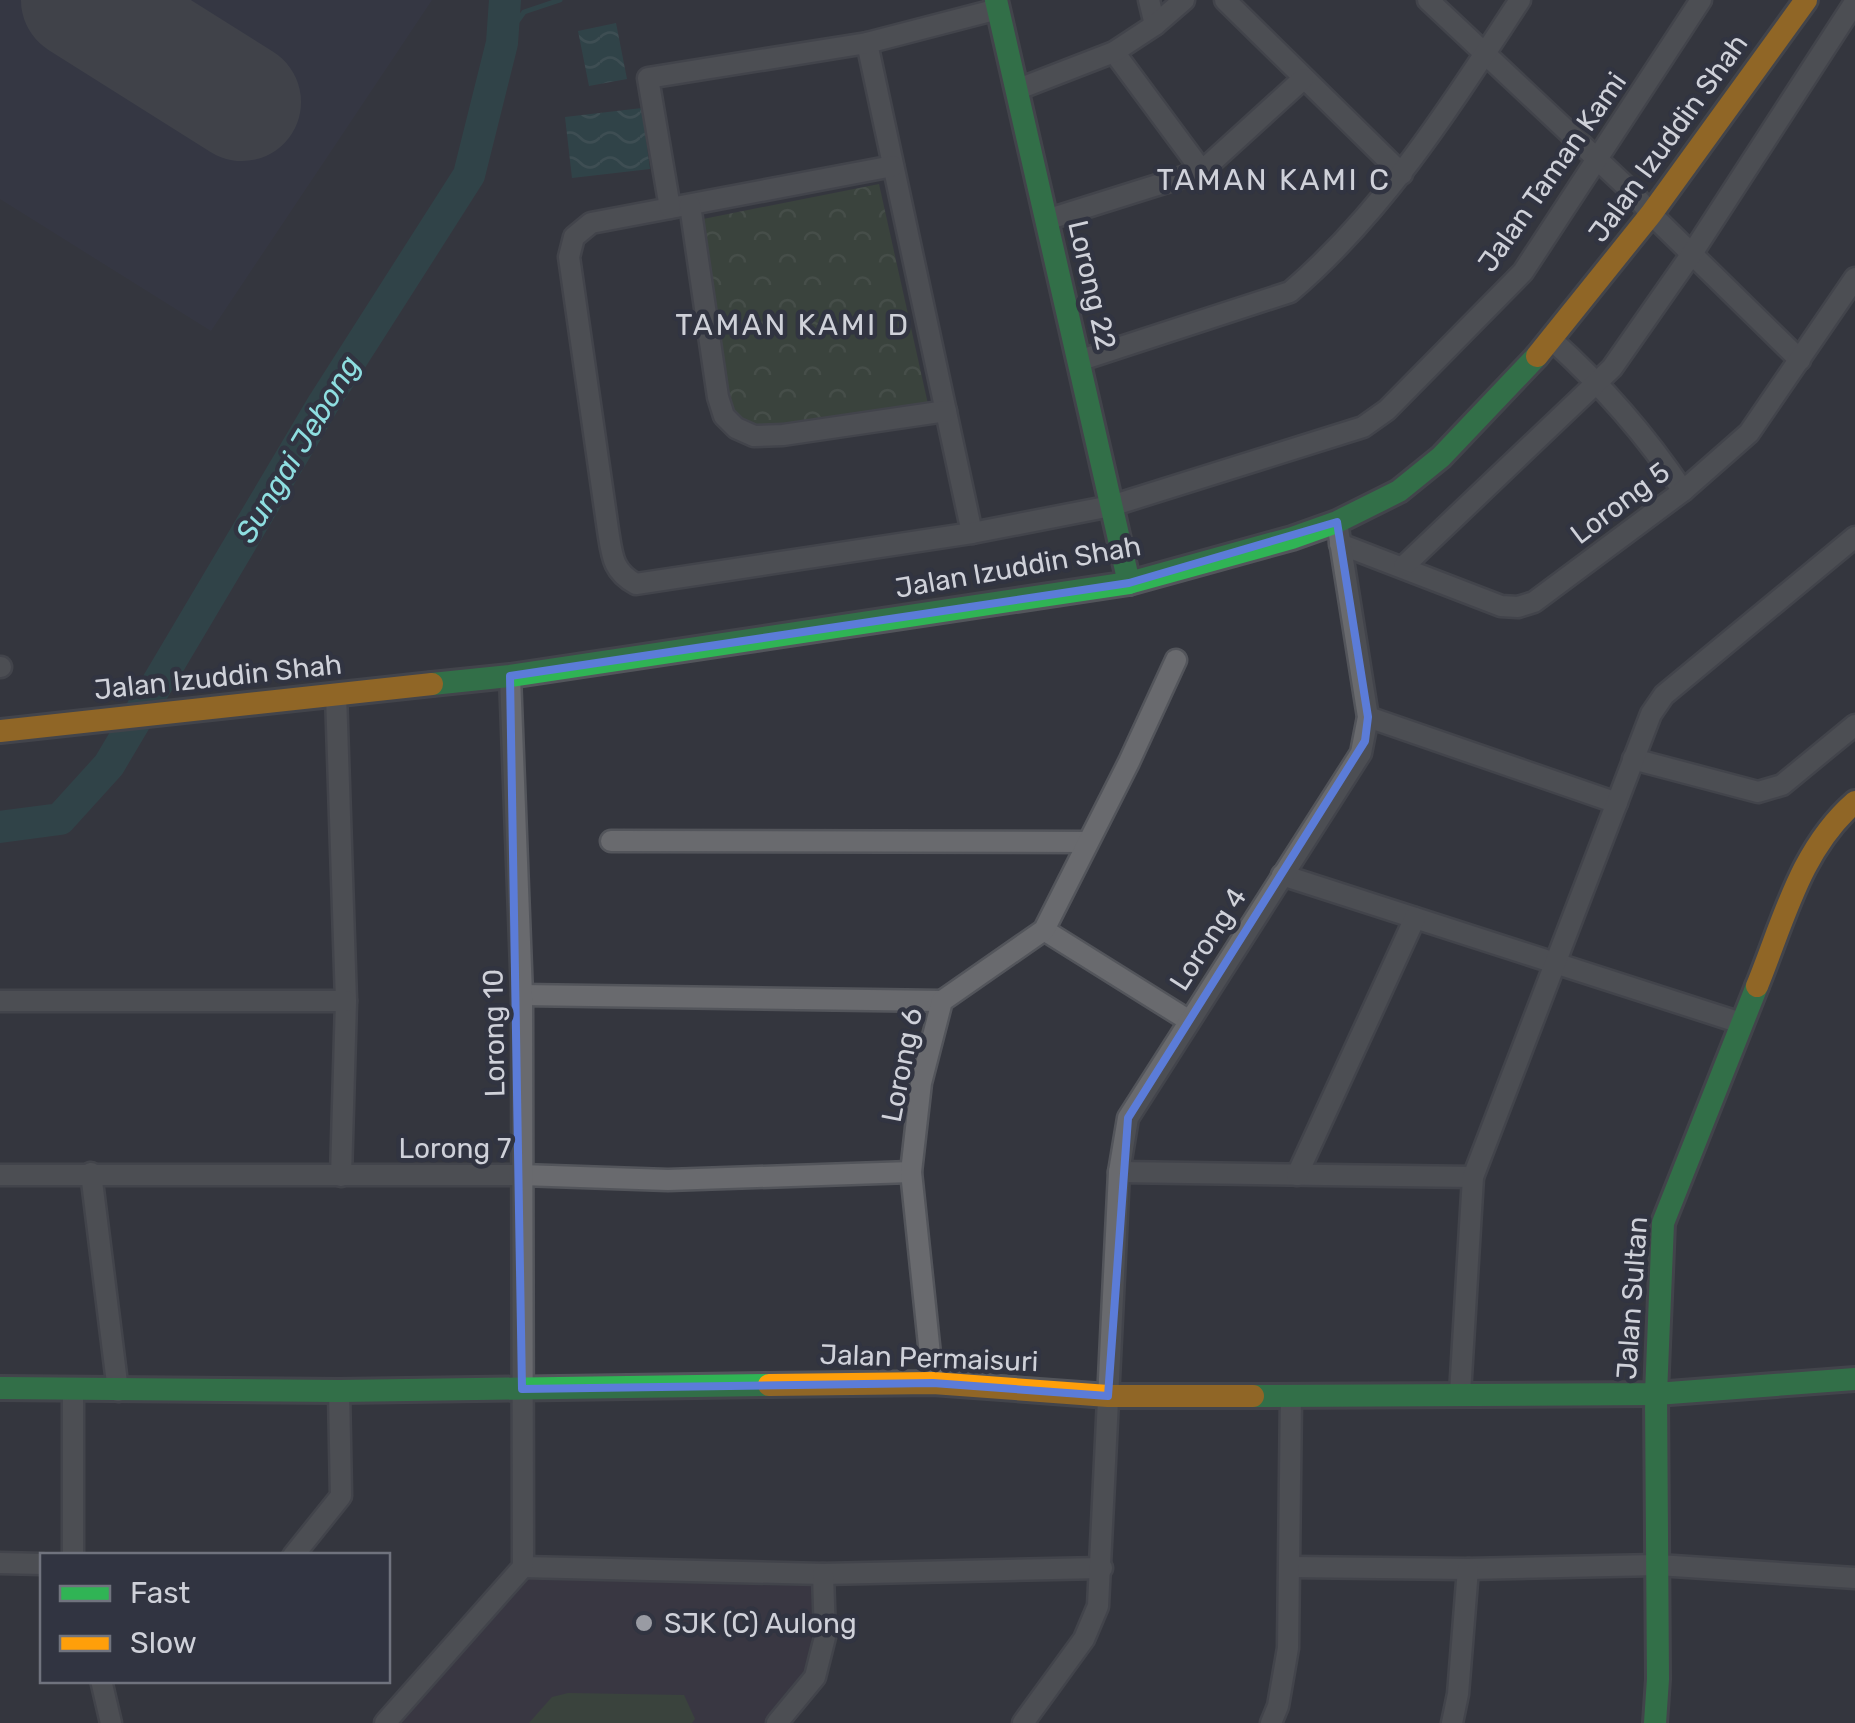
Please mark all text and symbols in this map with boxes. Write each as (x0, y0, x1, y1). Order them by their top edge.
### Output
street label: Jalan Izuddin Shah (1582, 28, 1754, 248)
street label: Jalan Taman Kami (1471, 66, 1633, 278)
district label: TAMAN KAMI C (1157, 162, 1391, 198)
street label: Lorong 22 (1061, 217, 1123, 353)
district label: TAMAN KAMI D (675, 307, 911, 343)
water label: Sungai Jebong (228, 349, 368, 549)
street label: Lorong 5 (1564, 455, 1676, 551)
street label: Jalan Izuddin Shah (893, 529, 1143, 605)
street label: Jalan Izuddin Shah (93, 648, 343, 706)
street label: Lorong 4 (1163, 881, 1253, 997)
street label: Lorong 10 (476, 969, 512, 1097)
street label: Lorong 6 (875, 1005, 929, 1125)
street label: Lorong 7 (399, 1132, 511, 1165)
street label: Jalan Sultan (1610, 1215, 1654, 1381)
street label: Jalan Permaisuri (819, 1338, 1039, 1378)
legend (40, 1553, 390, 1683)
text: Fast (130, 1575, 190, 1611)
place label: SJK (C) Aulong (664, 1607, 857, 1640)
marker: SJK (C) Aulong (633, 1612, 655, 1634)
text: Slow (130, 1625, 197, 1661)

